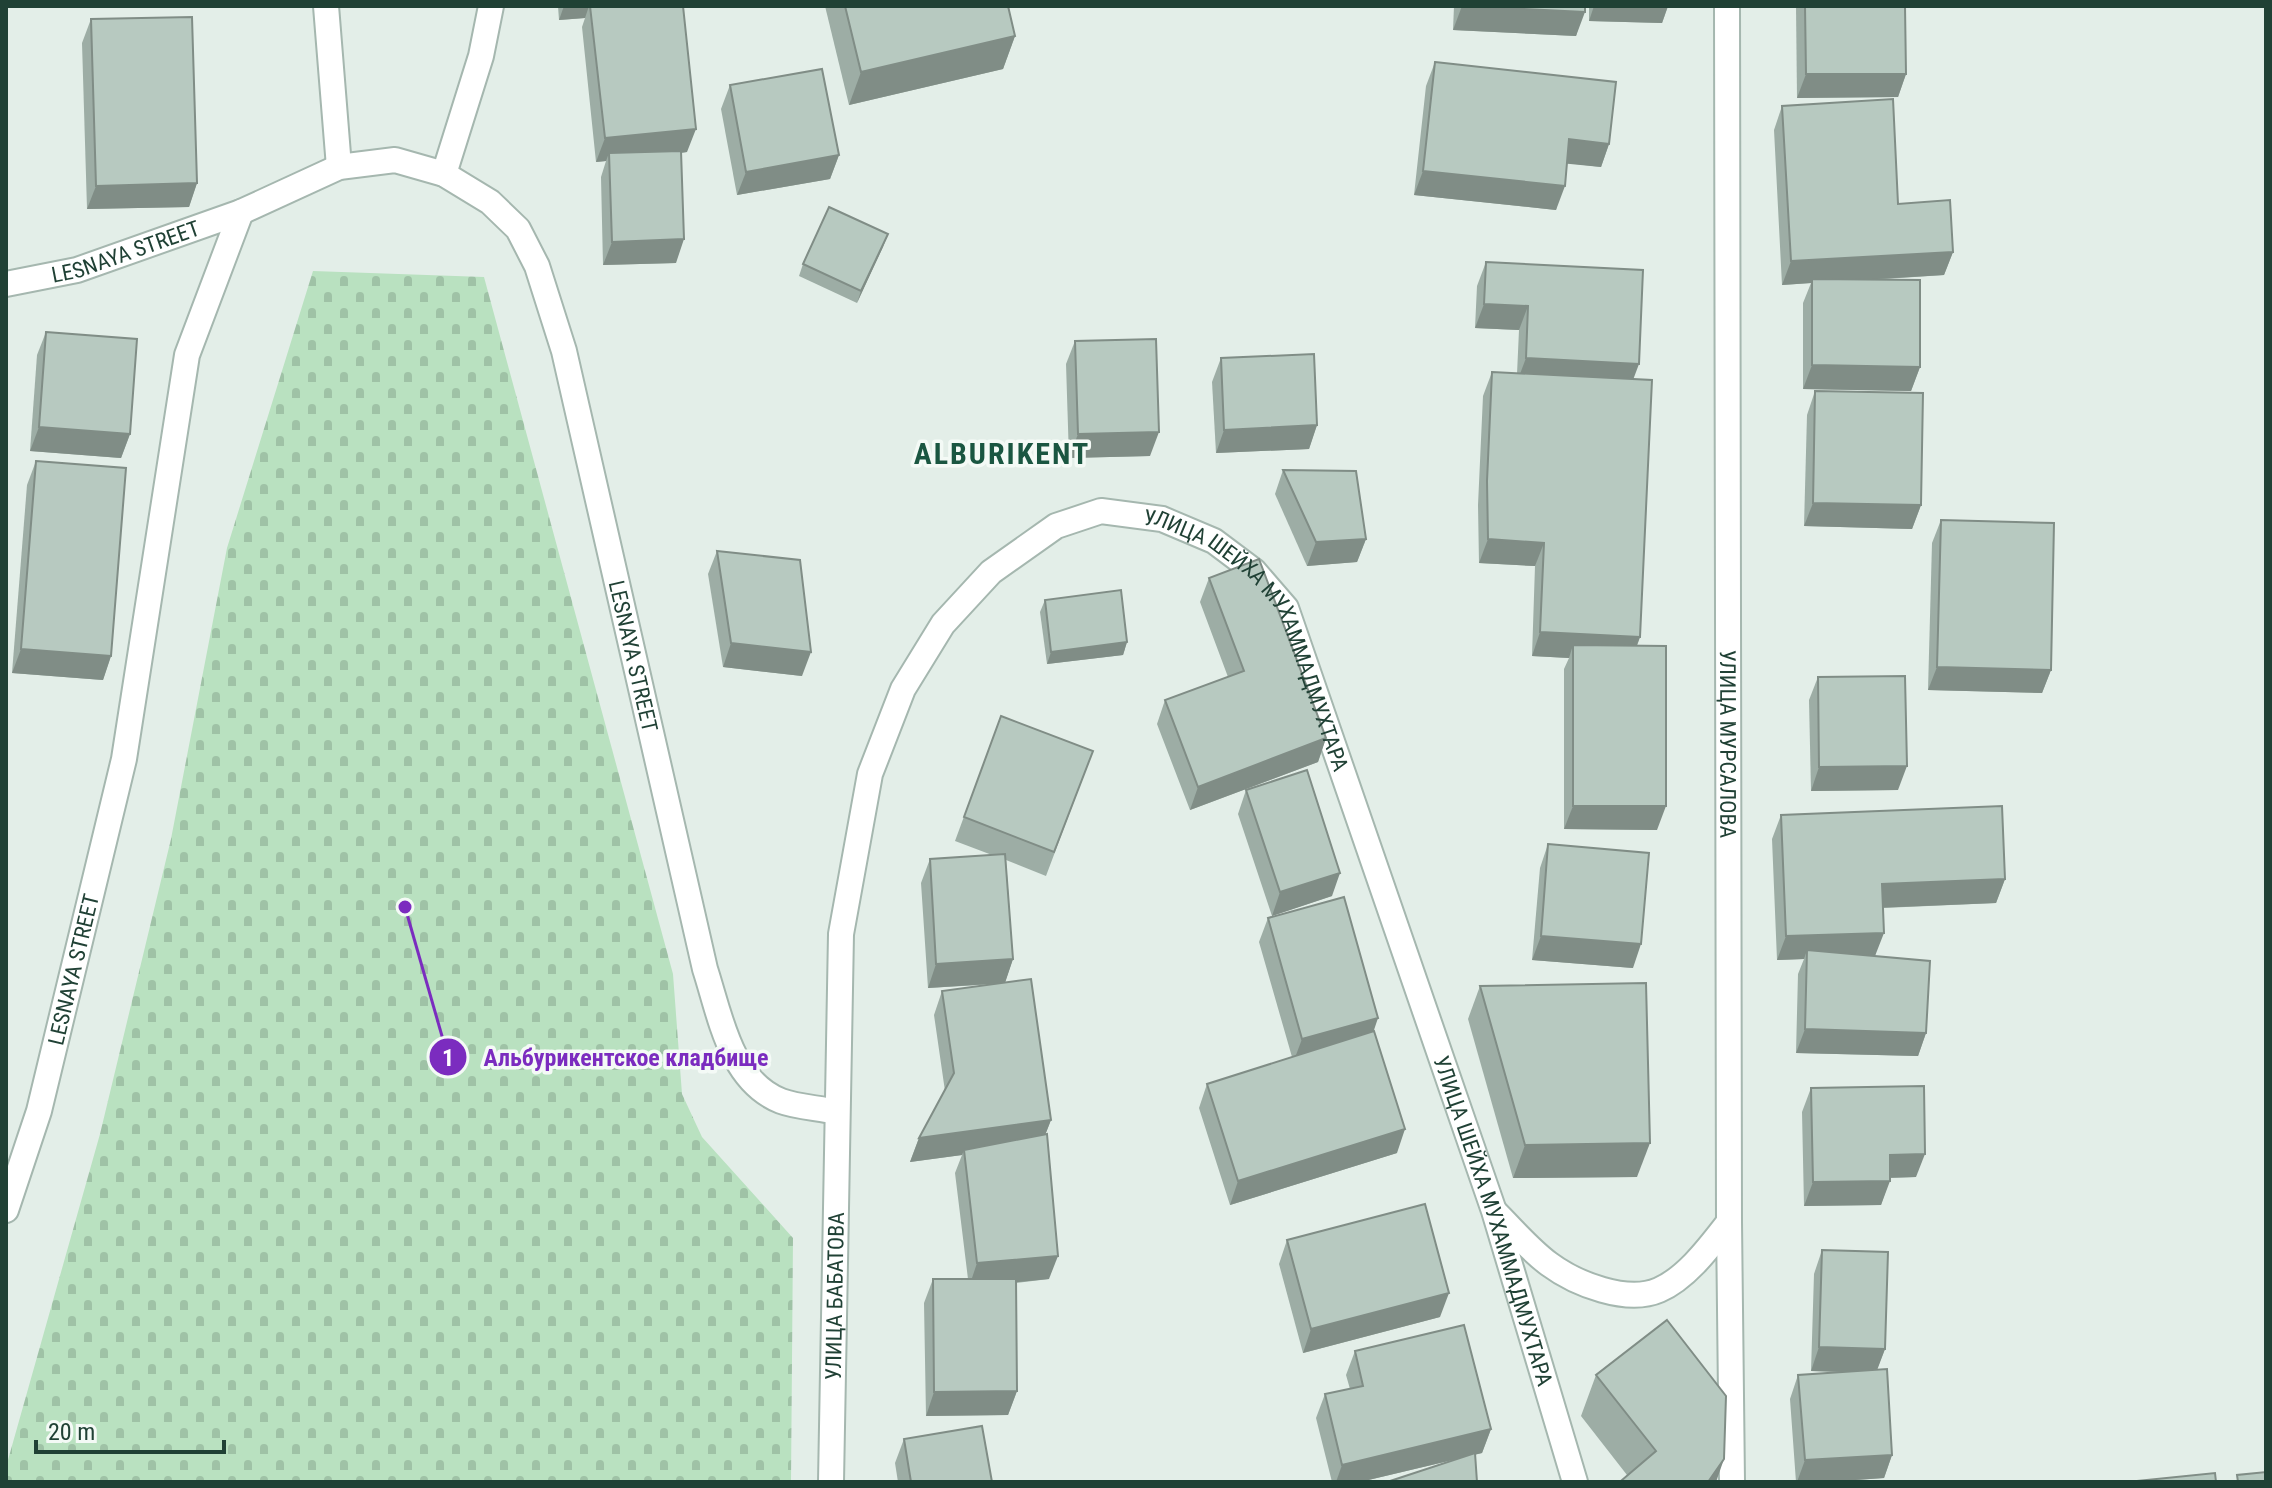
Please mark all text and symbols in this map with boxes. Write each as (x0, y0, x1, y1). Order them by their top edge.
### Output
street label: LESNAYA STREET (49, 216, 203, 288)
district label: ALBURIKENT (914, 436, 1090, 471)
street label: УЛИЦА ШЕЙХА МУХАММАДМУХТАРА (1142, 505, 1353, 775)
street label: LESNAYA STREET (604, 578, 663, 734)
street label: УЛИЦА МУРСАЛОВА (1715, 650, 1740, 839)
street label: LESNAYA STREET (43, 891, 104, 1048)
callout: Альбурикентское кладбище (428, 1033, 785, 1081)
text: 1 (442, 1044, 454, 1072)
text: Альбурикентское кладбище (483, 1044, 769, 1072)
street label: УЛИЦА ШЕЙХА МУХАММАДМУХТАРА (1428, 1053, 1558, 1389)
street label: УЛИЦА БАБАТОВА (821, 1212, 849, 1380)
scale bar (36, 1404, 224, 1454)
text: 20 m (48, 1418, 95, 1446)

